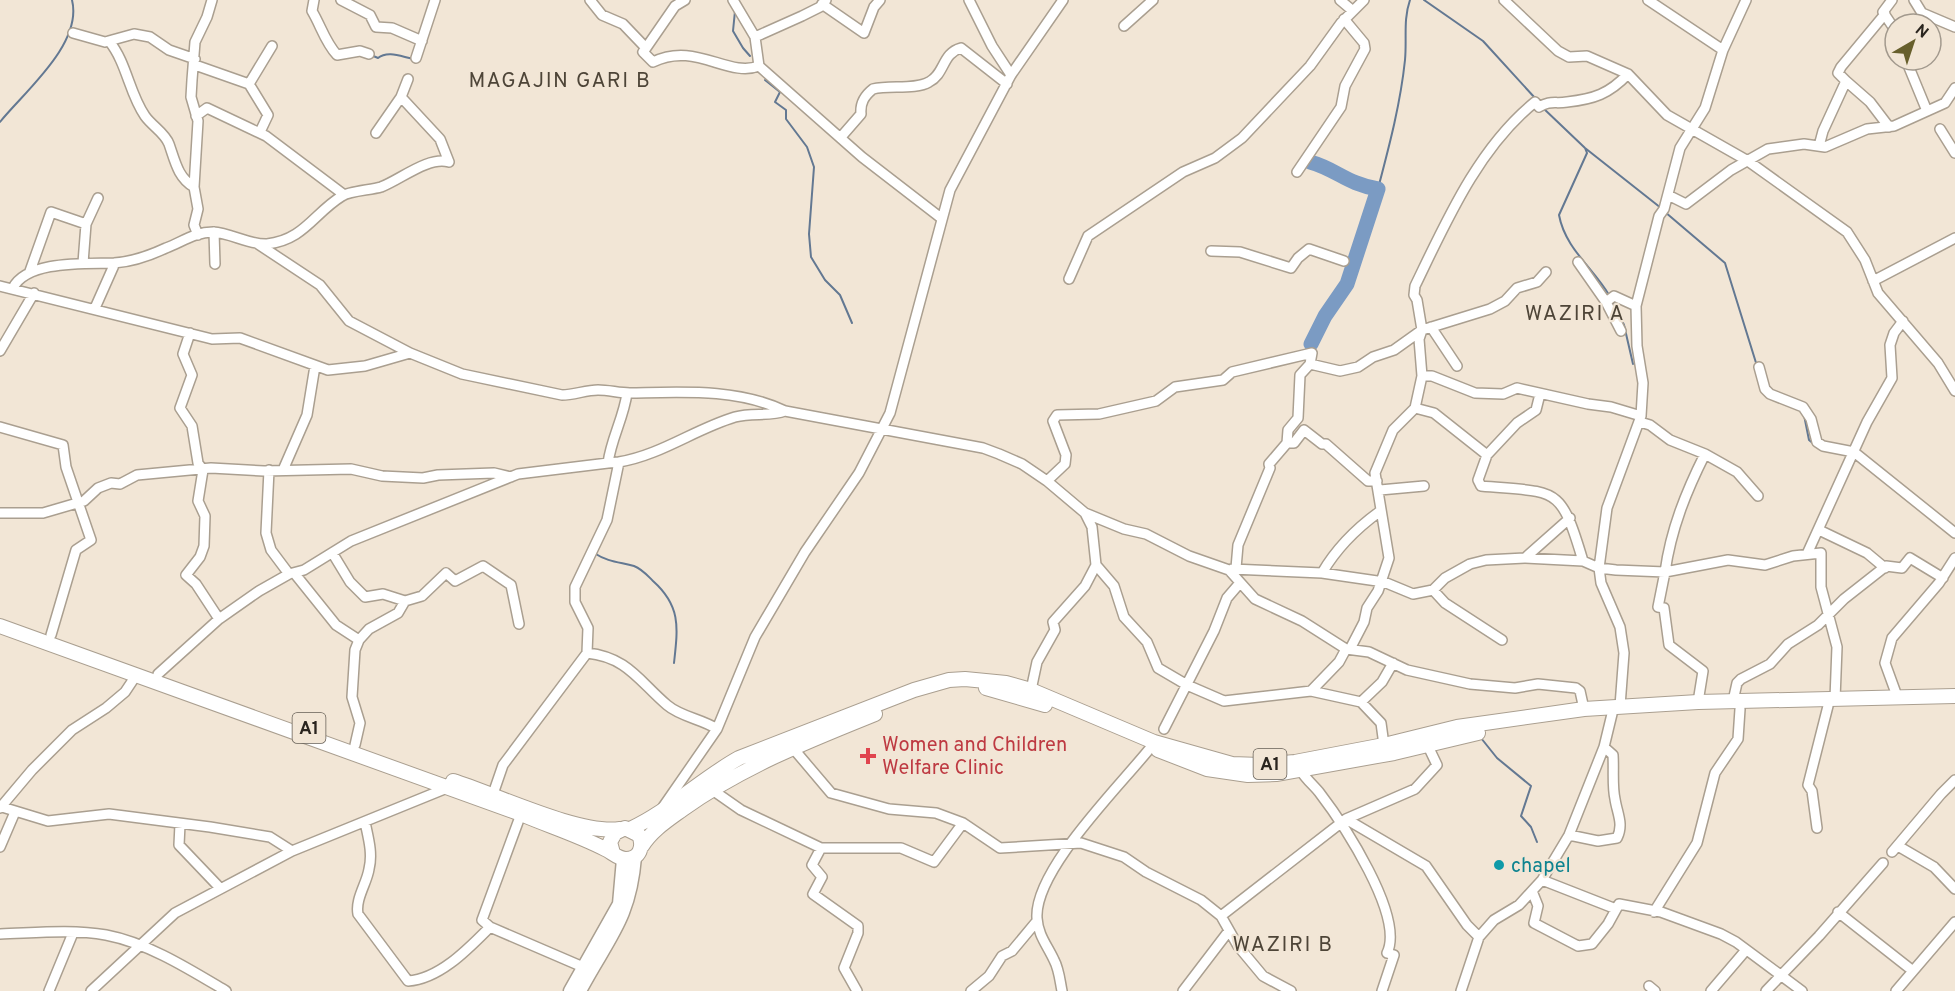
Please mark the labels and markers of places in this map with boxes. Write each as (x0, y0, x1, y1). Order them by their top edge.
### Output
place label: Women and Children Welfare Clinic (882, 733, 1067, 782)
marker: Women and Children Welfare Clinic (859, 747, 877, 765)
place label: chapel (1511, 854, 1571, 880)
marker: chapel (1492, 858, 1506, 872)

